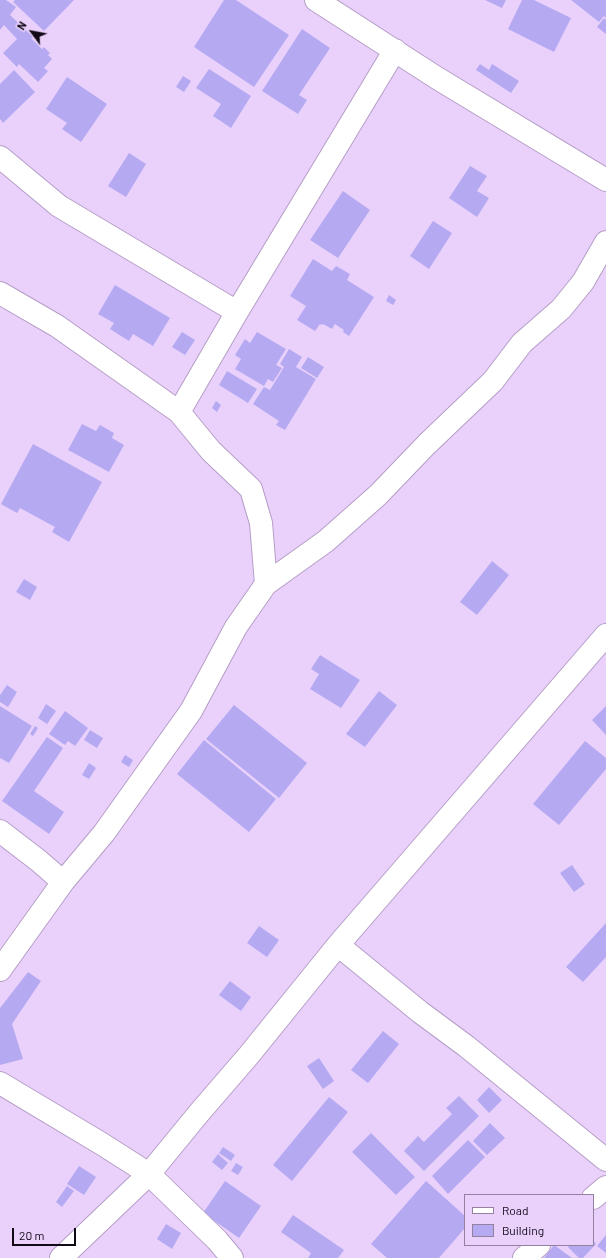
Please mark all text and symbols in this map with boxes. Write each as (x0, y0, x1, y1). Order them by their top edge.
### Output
north arrow (12, 12, 52, 52)
text: N (14, 19, 29, 32)
legend (464, 1194, 594, 1246)
text: Road (502, 1203, 529, 1217)
scale bar (14, 1220, 78, 1246)
text: Building (502, 1223, 544, 1237)
text: 20 m (19, 1228, 45, 1242)

